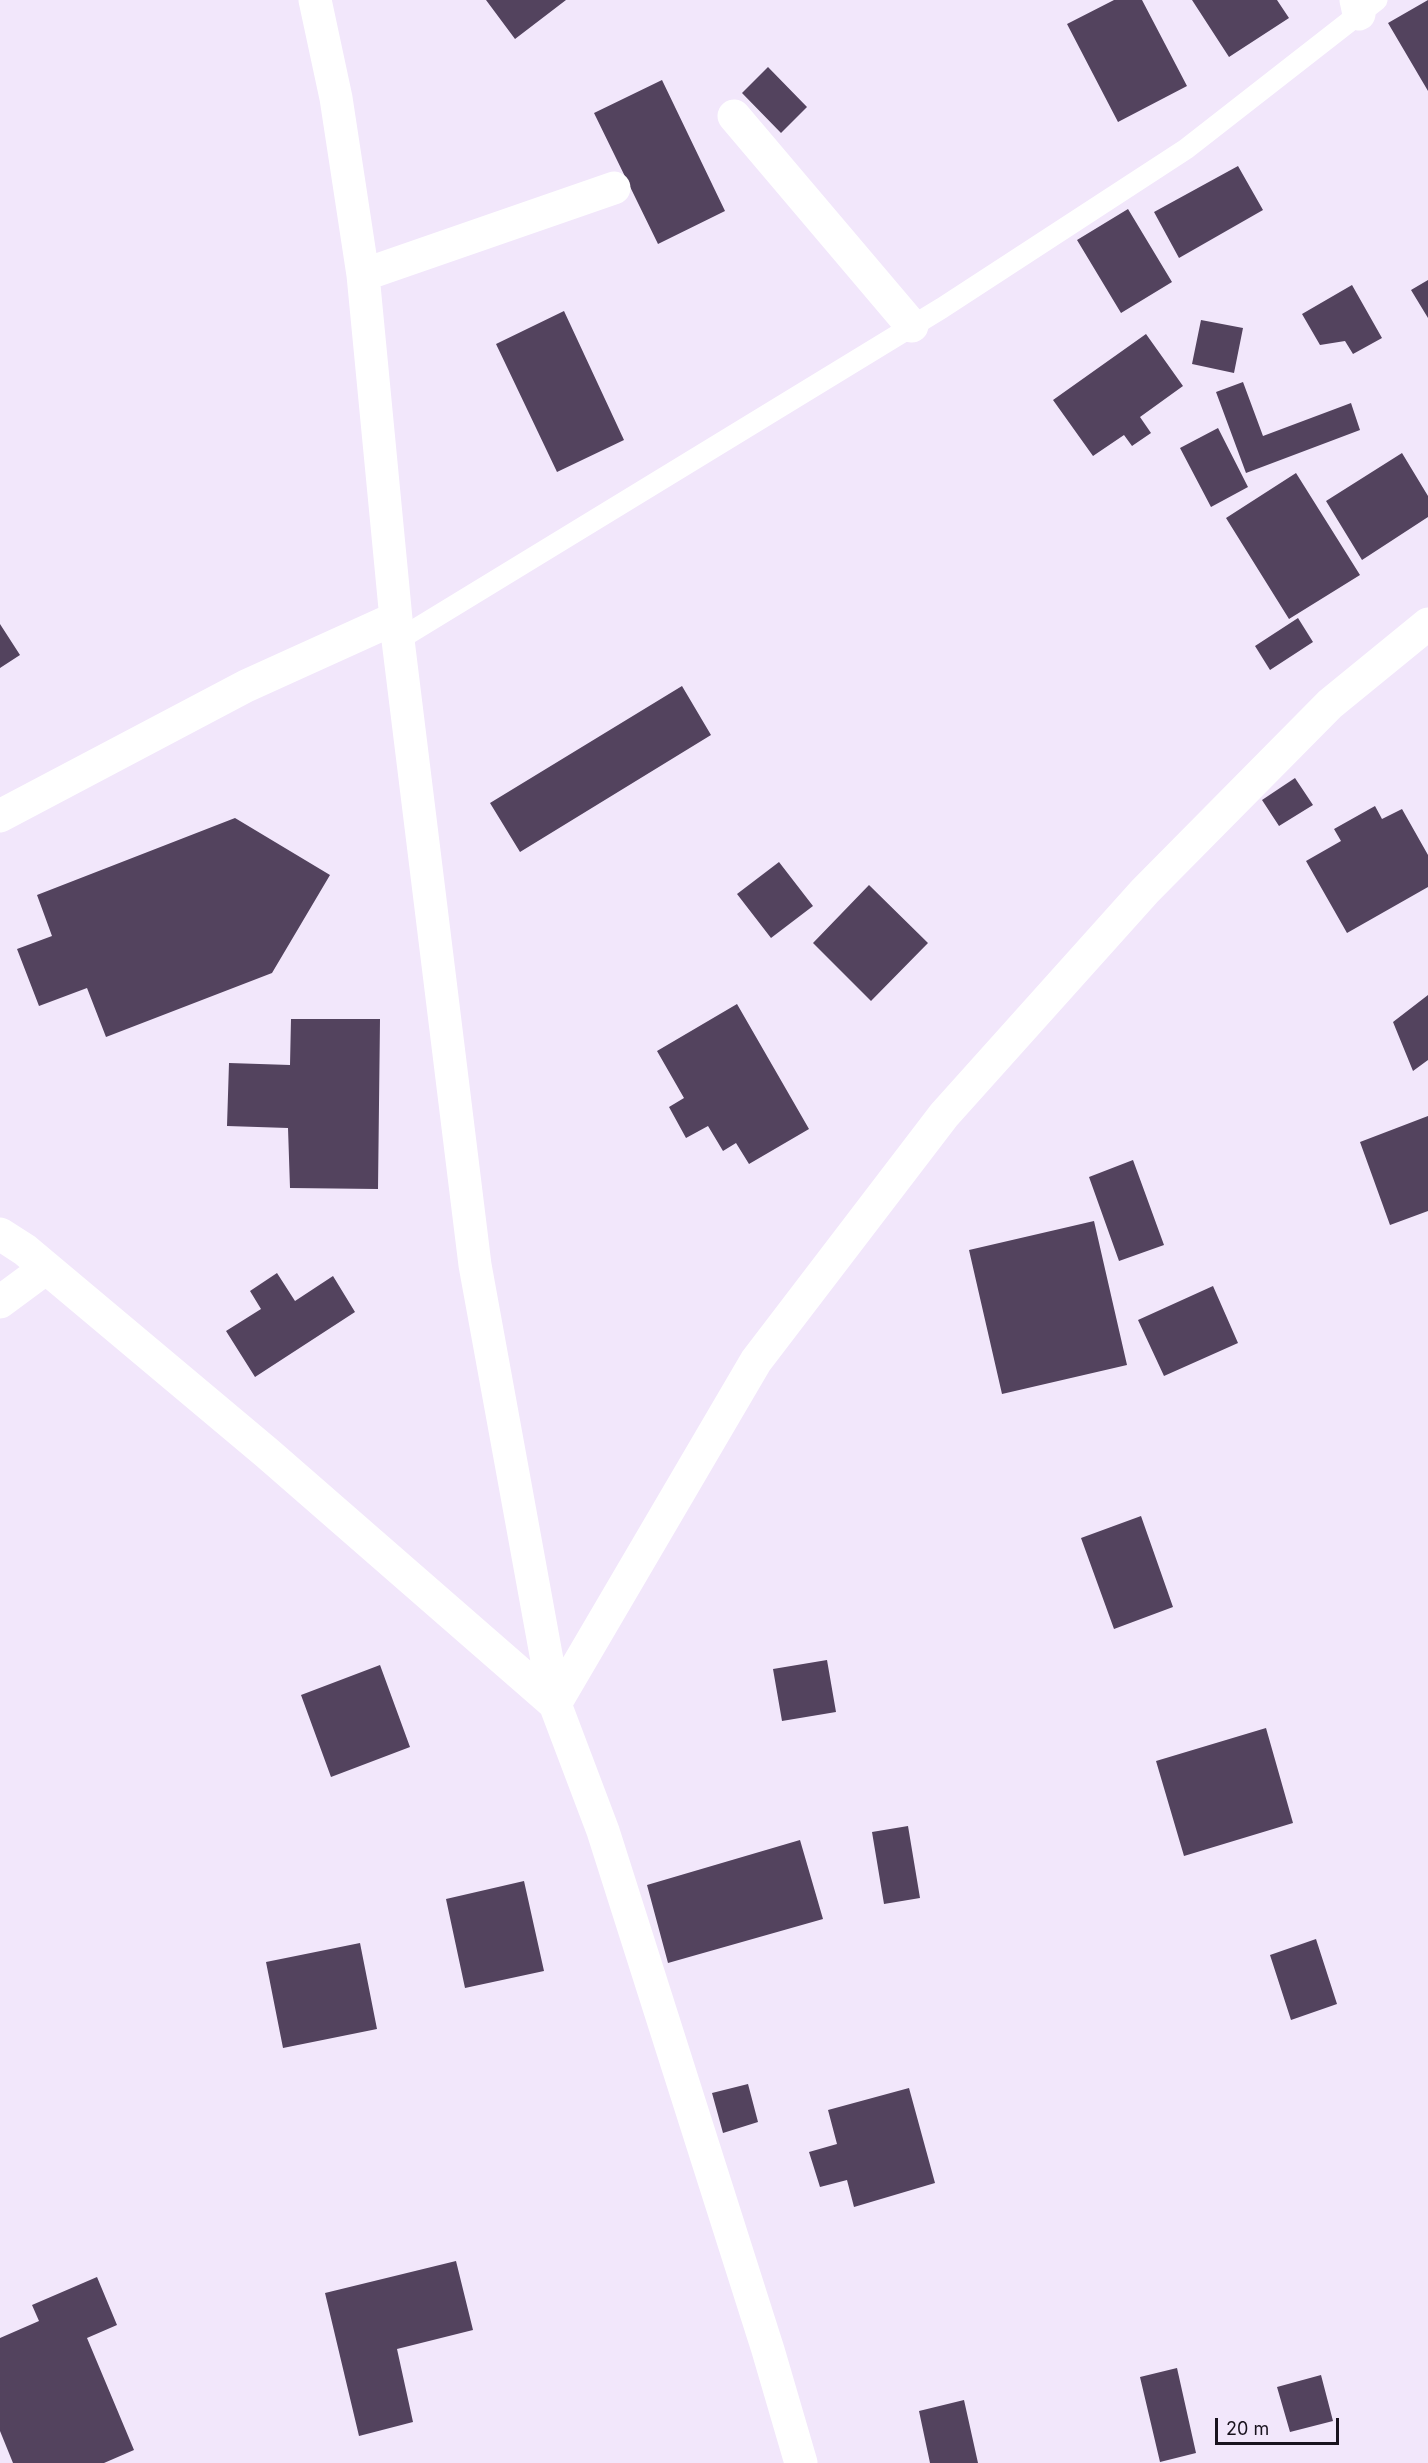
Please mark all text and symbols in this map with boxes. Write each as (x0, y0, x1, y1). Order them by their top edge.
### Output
scale bar (1218, 2406, 1342, 2444)
text: 20 m (1226, 2418, 1269, 2439)

